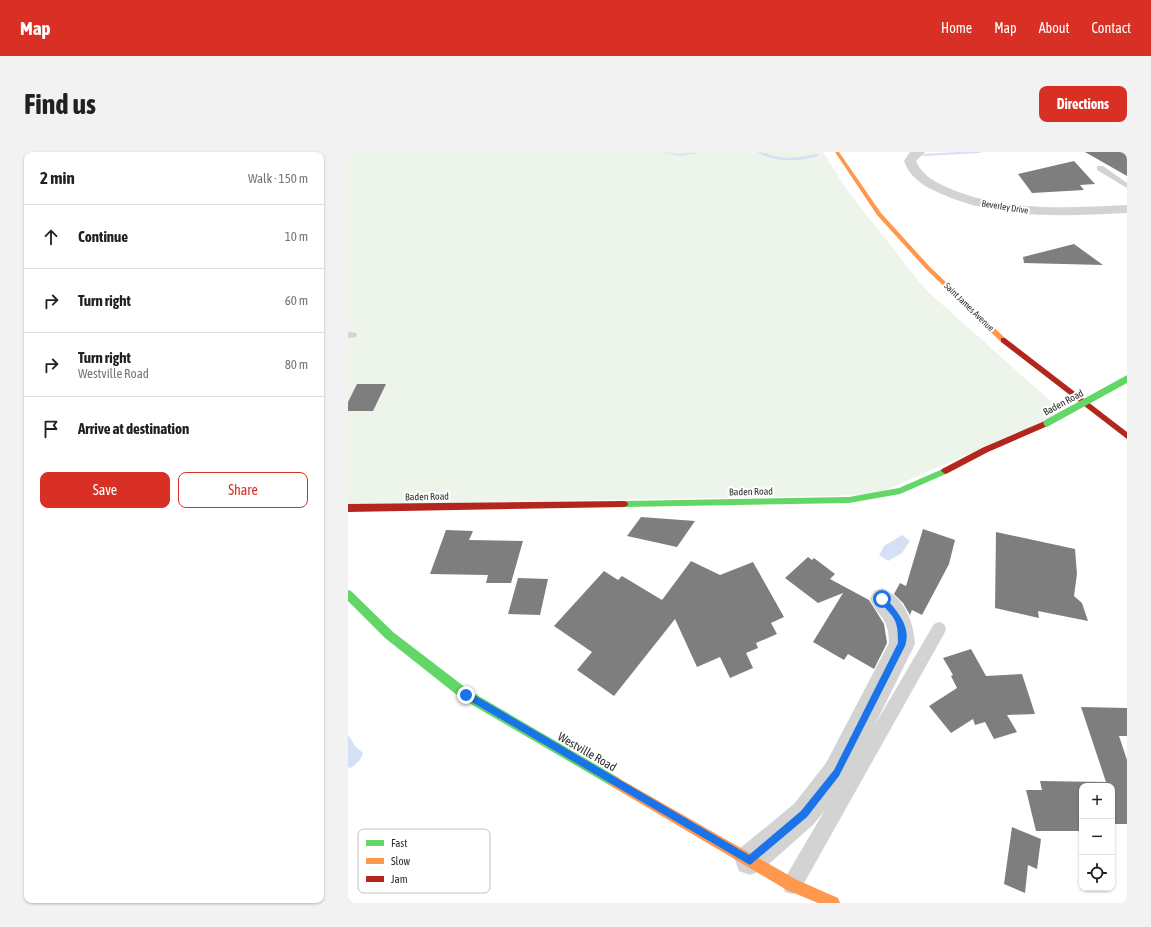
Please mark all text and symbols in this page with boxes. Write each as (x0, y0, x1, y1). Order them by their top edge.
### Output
text: Map (20, 17, 51, 39)
text: Home (941, 20, 972, 36)
text: Map (994, 20, 1017, 36)
text: About (1039, 20, 1070, 36)
text: Contact (1092, 20, 1131, 36)
button: Directions (1039, 86, 1127, 122)
text: Find us (24, 88, 96, 120)
text: 2 min (40, 168, 75, 188)
text: Walk · 150 m (248, 171, 308, 186)
street label: Beverley Drive (981, 198, 1029, 216)
icon: ahead (40, 226, 62, 248)
text: Continue (78, 228, 128, 245)
text: 10 m (285, 229, 308, 244)
street label: Saint James Avenue (942, 281, 996, 333)
icon: right (40, 290, 62, 312)
text: Turn right (78, 292, 131, 309)
text: 60 m (285, 293, 308, 308)
text: Turn right (78, 349, 131, 366)
icon: right (40, 354, 62, 376)
text: 80 m (285, 357, 308, 372)
text: Westville Road (78, 366, 149, 381)
street label: Baden Road (1041, 387, 1085, 418)
icon: arrive (40, 418, 62, 440)
text: Arrive at destination (78, 420, 189, 437)
button: Save (40, 472, 170, 508)
button: Share (178, 472, 308, 508)
street label: Baden Road (729, 486, 773, 497)
street label: Baden Road (405, 491, 449, 502)
route start (873, 590, 891, 608)
route end (457, 686, 475, 704)
street label: Westville Road (555, 730, 619, 774)
map controls (1079, 783, 1115, 891)
button: + (1079, 783, 1115, 819)
button: − (1079, 819, 1115, 855)
legend (358, 829, 490, 893)
text: Fast (391, 837, 407, 849)
text: Slow (391, 855, 410, 867)
button: locate (1079, 855, 1115, 891)
text: Jam (391, 873, 408, 885)

